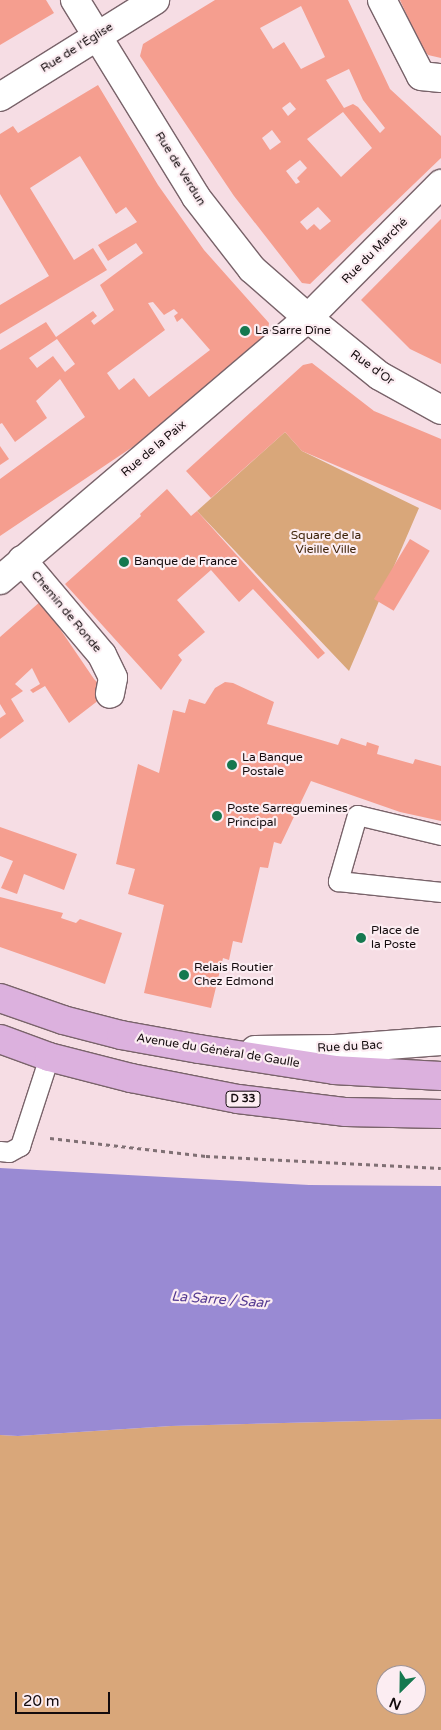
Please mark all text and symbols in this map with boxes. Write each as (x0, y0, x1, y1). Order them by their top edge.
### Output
street label: Rue de l'Église (38, 20, 116, 76)
street label: Rue de Verdun (152, 129, 208, 209)
street label: Rue du Marché (339, 215, 411, 287)
place label: La Sarre Dîne (255, 324, 331, 338)
marker: La Sarre Dîne (239, 325, 251, 337)
street label: Rue d'Or (347, 347, 397, 389)
street label: Rue de la Paix (119, 418, 189, 480)
park label: Square de la Vieille Ville (291, 529, 361, 557)
place label: Banque de France (134, 555, 237, 569)
marker: Banque de France (118, 556, 130, 568)
street label: Chemin de Ronde (28, 568, 104, 656)
place label: La Banque Postale (242, 751, 303, 779)
marker: La Banque Postale (226, 759, 238, 771)
place label: Poste Sarreguemines Principal (227, 802, 348, 830)
marker: Poste Sarreguemines Principal (211, 810, 223, 822)
place label: Place de la Poste (371, 924, 419, 952)
marker: Place de la Poste (355, 932, 367, 944)
place label: Relais Routier Chez Edmond (194, 961, 274, 989)
marker: Relais Routier Chez Edmond (178, 969, 190, 981)
street label: Avenue du Général de Gaulle (135, 1031, 301, 1071)
street label: Rue du Bac (317, 1038, 383, 1056)
road number: D 33 (226, 1090, 260, 1108)
water label: La Sarre / Saar (171, 1288, 269, 1312)
north arrow (376, 1665, 426, 1715)
scale bar (18, 1682, 112, 1714)
text: 20 m (23, 1692, 60, 1710)
text: N (387, 1693, 404, 1713)

